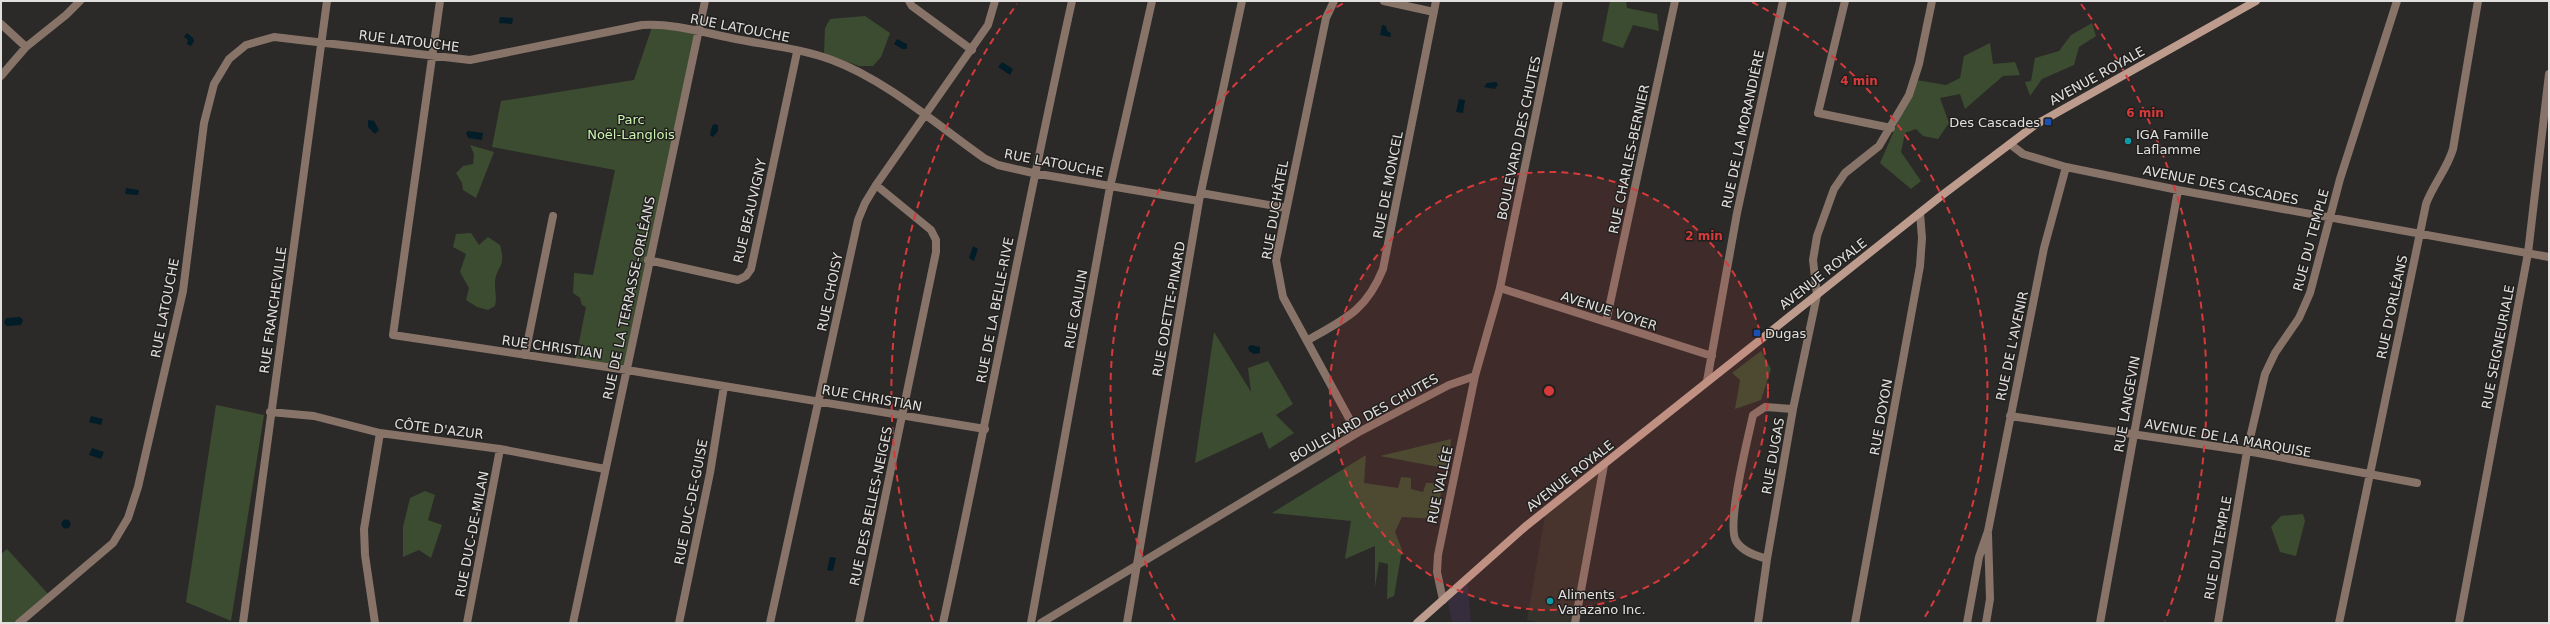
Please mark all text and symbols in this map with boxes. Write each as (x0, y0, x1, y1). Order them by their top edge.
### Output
street label: RUE LATOUCHE (689, 11, 791, 45)
street label: RUE LATOUCHE (358, 27, 460, 55)
street label: AVENUE ROYALE (2047, 44, 2147, 108)
street label: RUE DE LA MORANDIÈRE (1719, 48, 1767, 210)
street label: BOULEVARD DES CHUTES (1494, 55, 1544, 221)
text: 4 min (1840, 74, 1878, 88)
street label: RUE CHARLES-BERNIER (1606, 83, 1652, 235)
text: 6 min (2126, 106, 2164, 120)
park label: Parc Noël-Langlois (587, 112, 675, 142)
place label: Des Cascades (1949, 115, 2040, 130)
marker: Des Cascades (2043, 117, 2053, 127)
place label: IGA Famille Laflamme (2136, 127, 2209, 157)
street label: RUE DE MONCEL (1370, 129, 1406, 240)
marker: IGA Famille Laflamme (2123, 136, 2133, 146)
street label: RUE LATOUCHE (1003, 146, 1105, 180)
street label: RUE BEAUVIGNY (731, 157, 769, 265)
street label: RUE DUCHÂTEL (1259, 158, 1291, 261)
street label: AVENUE DES CASCADES (2142, 163, 2300, 207)
street label: RUE DU TEMPLE (2290, 187, 2332, 293)
street label: RUE DE LA TERRASSE-ORLÉANS (600, 195, 658, 401)
text: 2 min (1685, 229, 1723, 243)
street label: AVENUE ROYALE (1776, 235, 1870, 313)
street label: RUE DE LA BELLE-RIVE (973, 236, 1017, 384)
street label: RUE ODETTE-PINARD (1150, 240, 1188, 378)
street label: RUE FRANCHEVILLE (257, 246, 289, 374)
street label: RUE CHOISY (814, 251, 846, 333)
street label: RUE D'ORLÉANS (2374, 254, 2410, 360)
street label: RUE LATOUCHE (148, 257, 182, 359)
street label: RUE GAULIN (1062, 268, 1090, 350)
street label: RUE SEIGNEURIALE (2479, 284, 2517, 410)
street label: AVENUE VOYER (1559, 288, 1659, 334)
street label: RUE DE L'AVENIR (1993, 290, 2031, 402)
place label: Dugas (1765, 326, 1806, 341)
marker: Dugas (1752, 328, 1762, 338)
street label: RUE CHRISTIAN (501, 333, 603, 361)
street label: RUE LANGEVIN (2111, 355, 2143, 453)
street label: BOULEVARD DES CHUTES (1287, 371, 1441, 465)
street label: RUE DOYON (1867, 377, 1895, 457)
street label: RUE CHRISTIAN (821, 382, 923, 414)
centre of rings (1542, 384, 1556, 398)
street label: CÔTE D'AZUR (394, 416, 484, 442)
street label: RUE DUGAS (1759, 416, 1787, 496)
street label: AVENUE DE LA MARQUISE (2144, 416, 2312, 460)
street label: RUE DES BELLES-NEIGES (847, 425, 895, 587)
street label: AVENUE ROYALE (1523, 437, 1617, 515)
street label: RUE DUC-DE-GUISE (671, 438, 711, 566)
street label: RUE VALLÉE (1424, 445, 1456, 525)
street label: RUE DUC-DE-MILAN (452, 470, 492, 598)
street label: RUE DU TEMPLE (2201, 495, 2235, 601)
place label: Aliments Varazano Inc. (1558, 587, 1646, 617)
marker: Aliments Varazano Inc. (1545, 596, 1555, 606)

